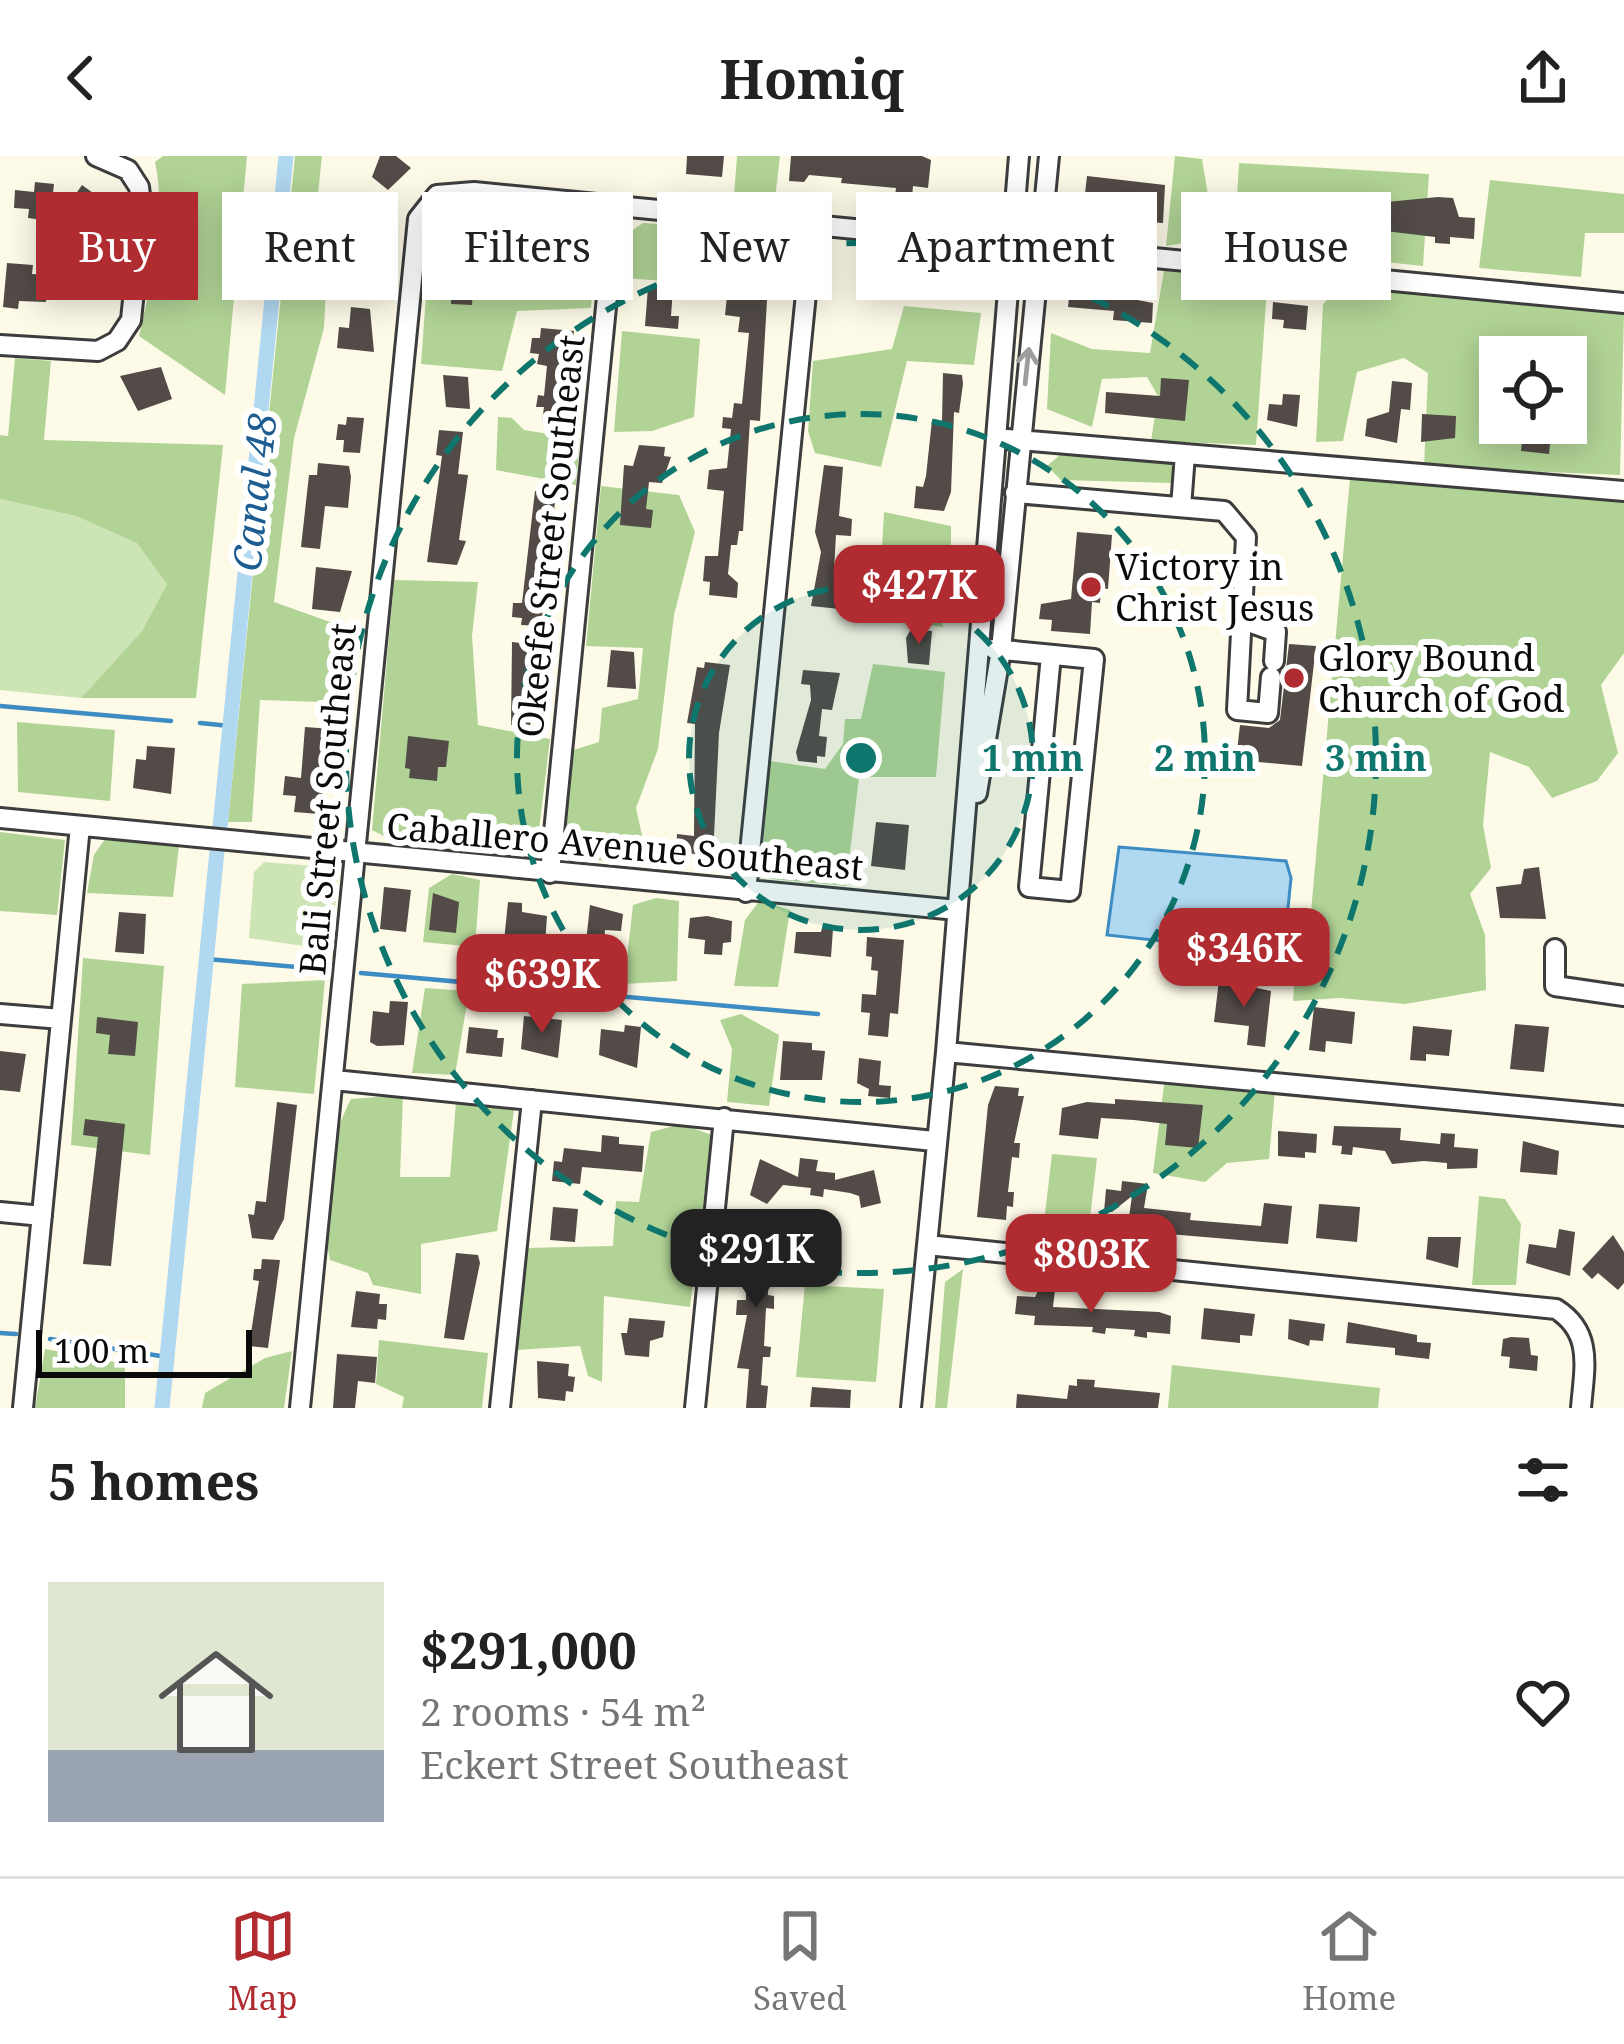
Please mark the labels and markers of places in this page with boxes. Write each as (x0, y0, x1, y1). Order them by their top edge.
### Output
place label: Victory in Christ Jesus (1115, 542, 1314, 632)
pin: $427K (835, 545, 1003, 647)
marker: Victory in Christ Jesus (1078, 574, 1104, 600)
place label: Glory Bound Church of God (1318, 633, 1565, 723)
marker: Glory Bound Church of God (1281, 665, 1307, 691)
centre of rings (840, 737, 882, 779)
pin: $346K (1160, 908, 1328, 1010)
pin: $639K (458, 934, 626, 1036)
pin: $291K (672, 1209, 840, 1311)
pin: $803K (1007, 1214, 1175, 1316)

